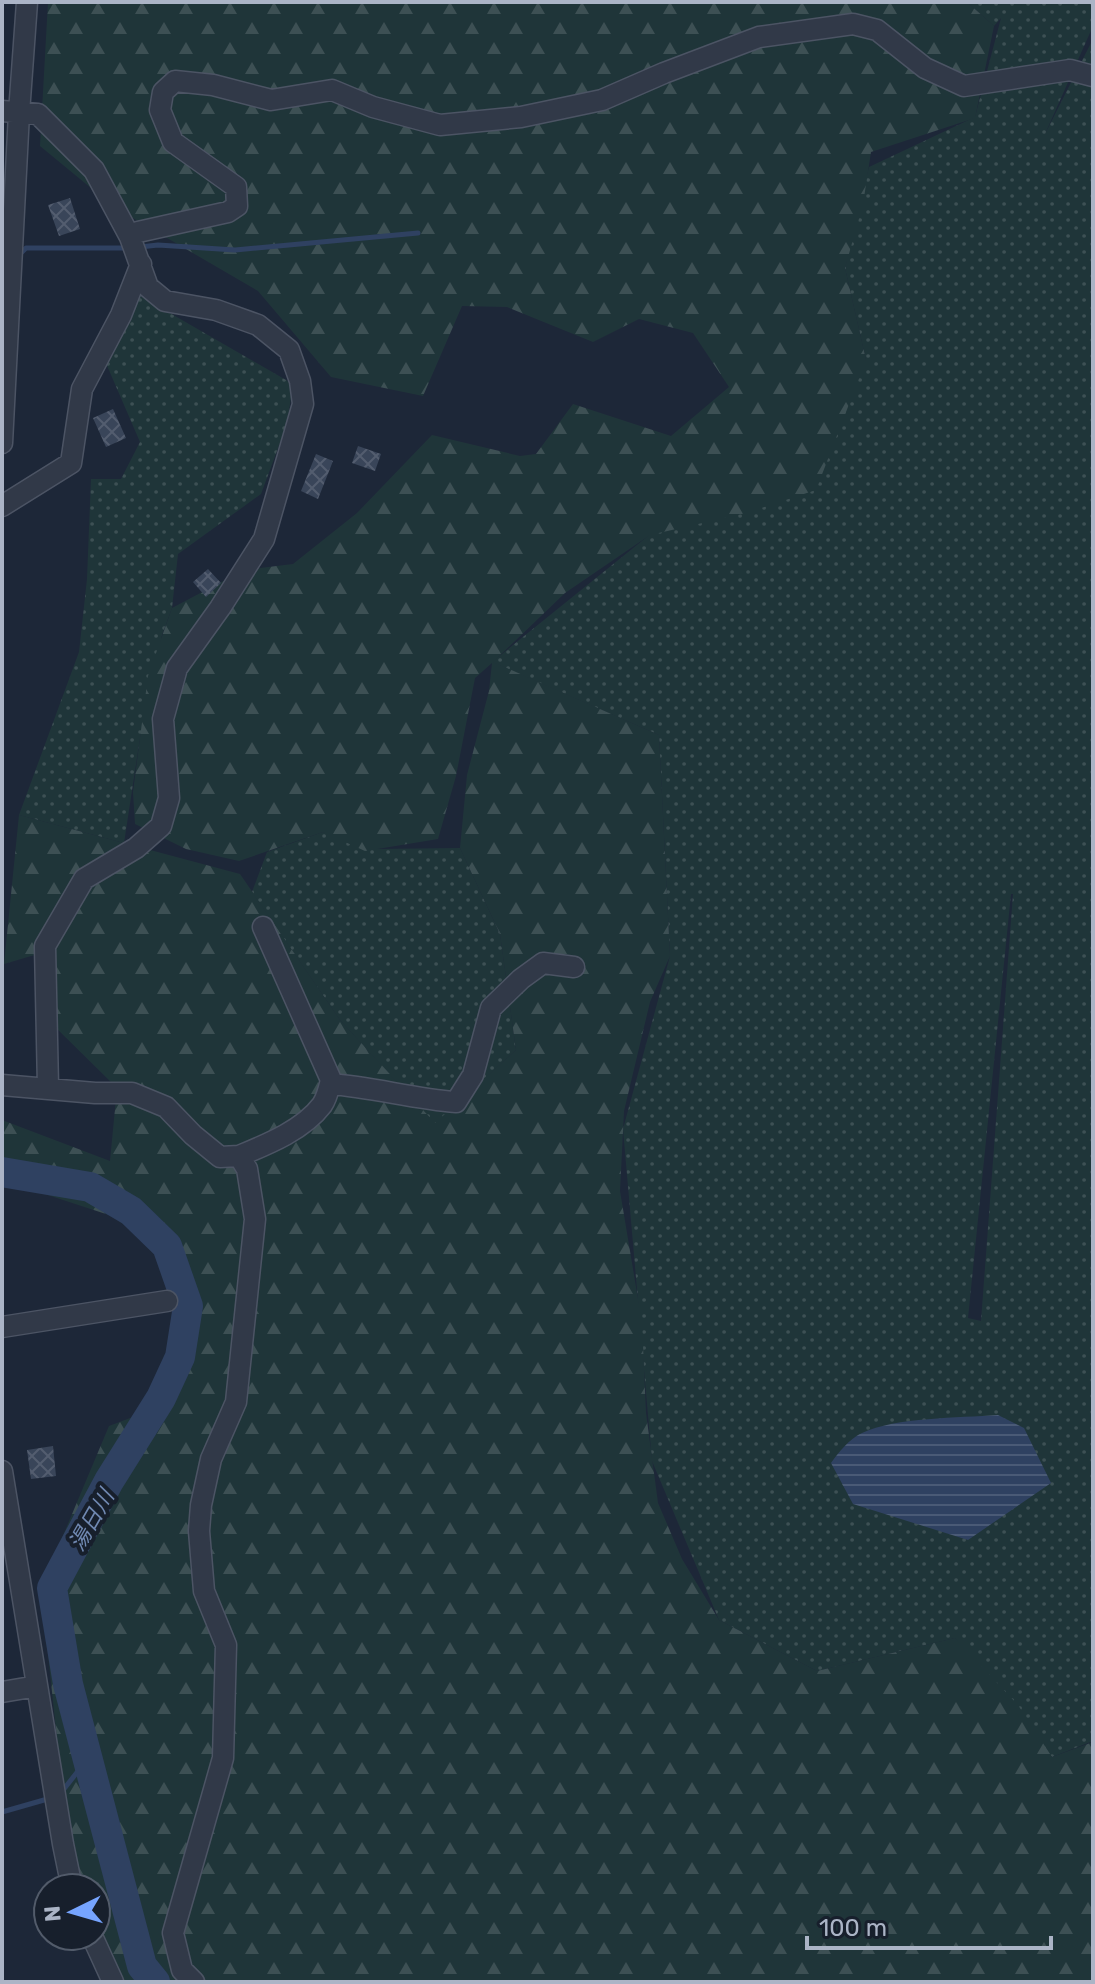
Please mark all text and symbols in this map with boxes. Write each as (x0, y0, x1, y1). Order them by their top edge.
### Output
water label: 湯日川 (63, 1483, 121, 1556)
north arrow (32, 1872, 112, 1952)
scale bar (807, 1900, 1051, 1950)
text: N (38, 1905, 67, 1923)
text: 100 m (819, 1914, 887, 1942)

